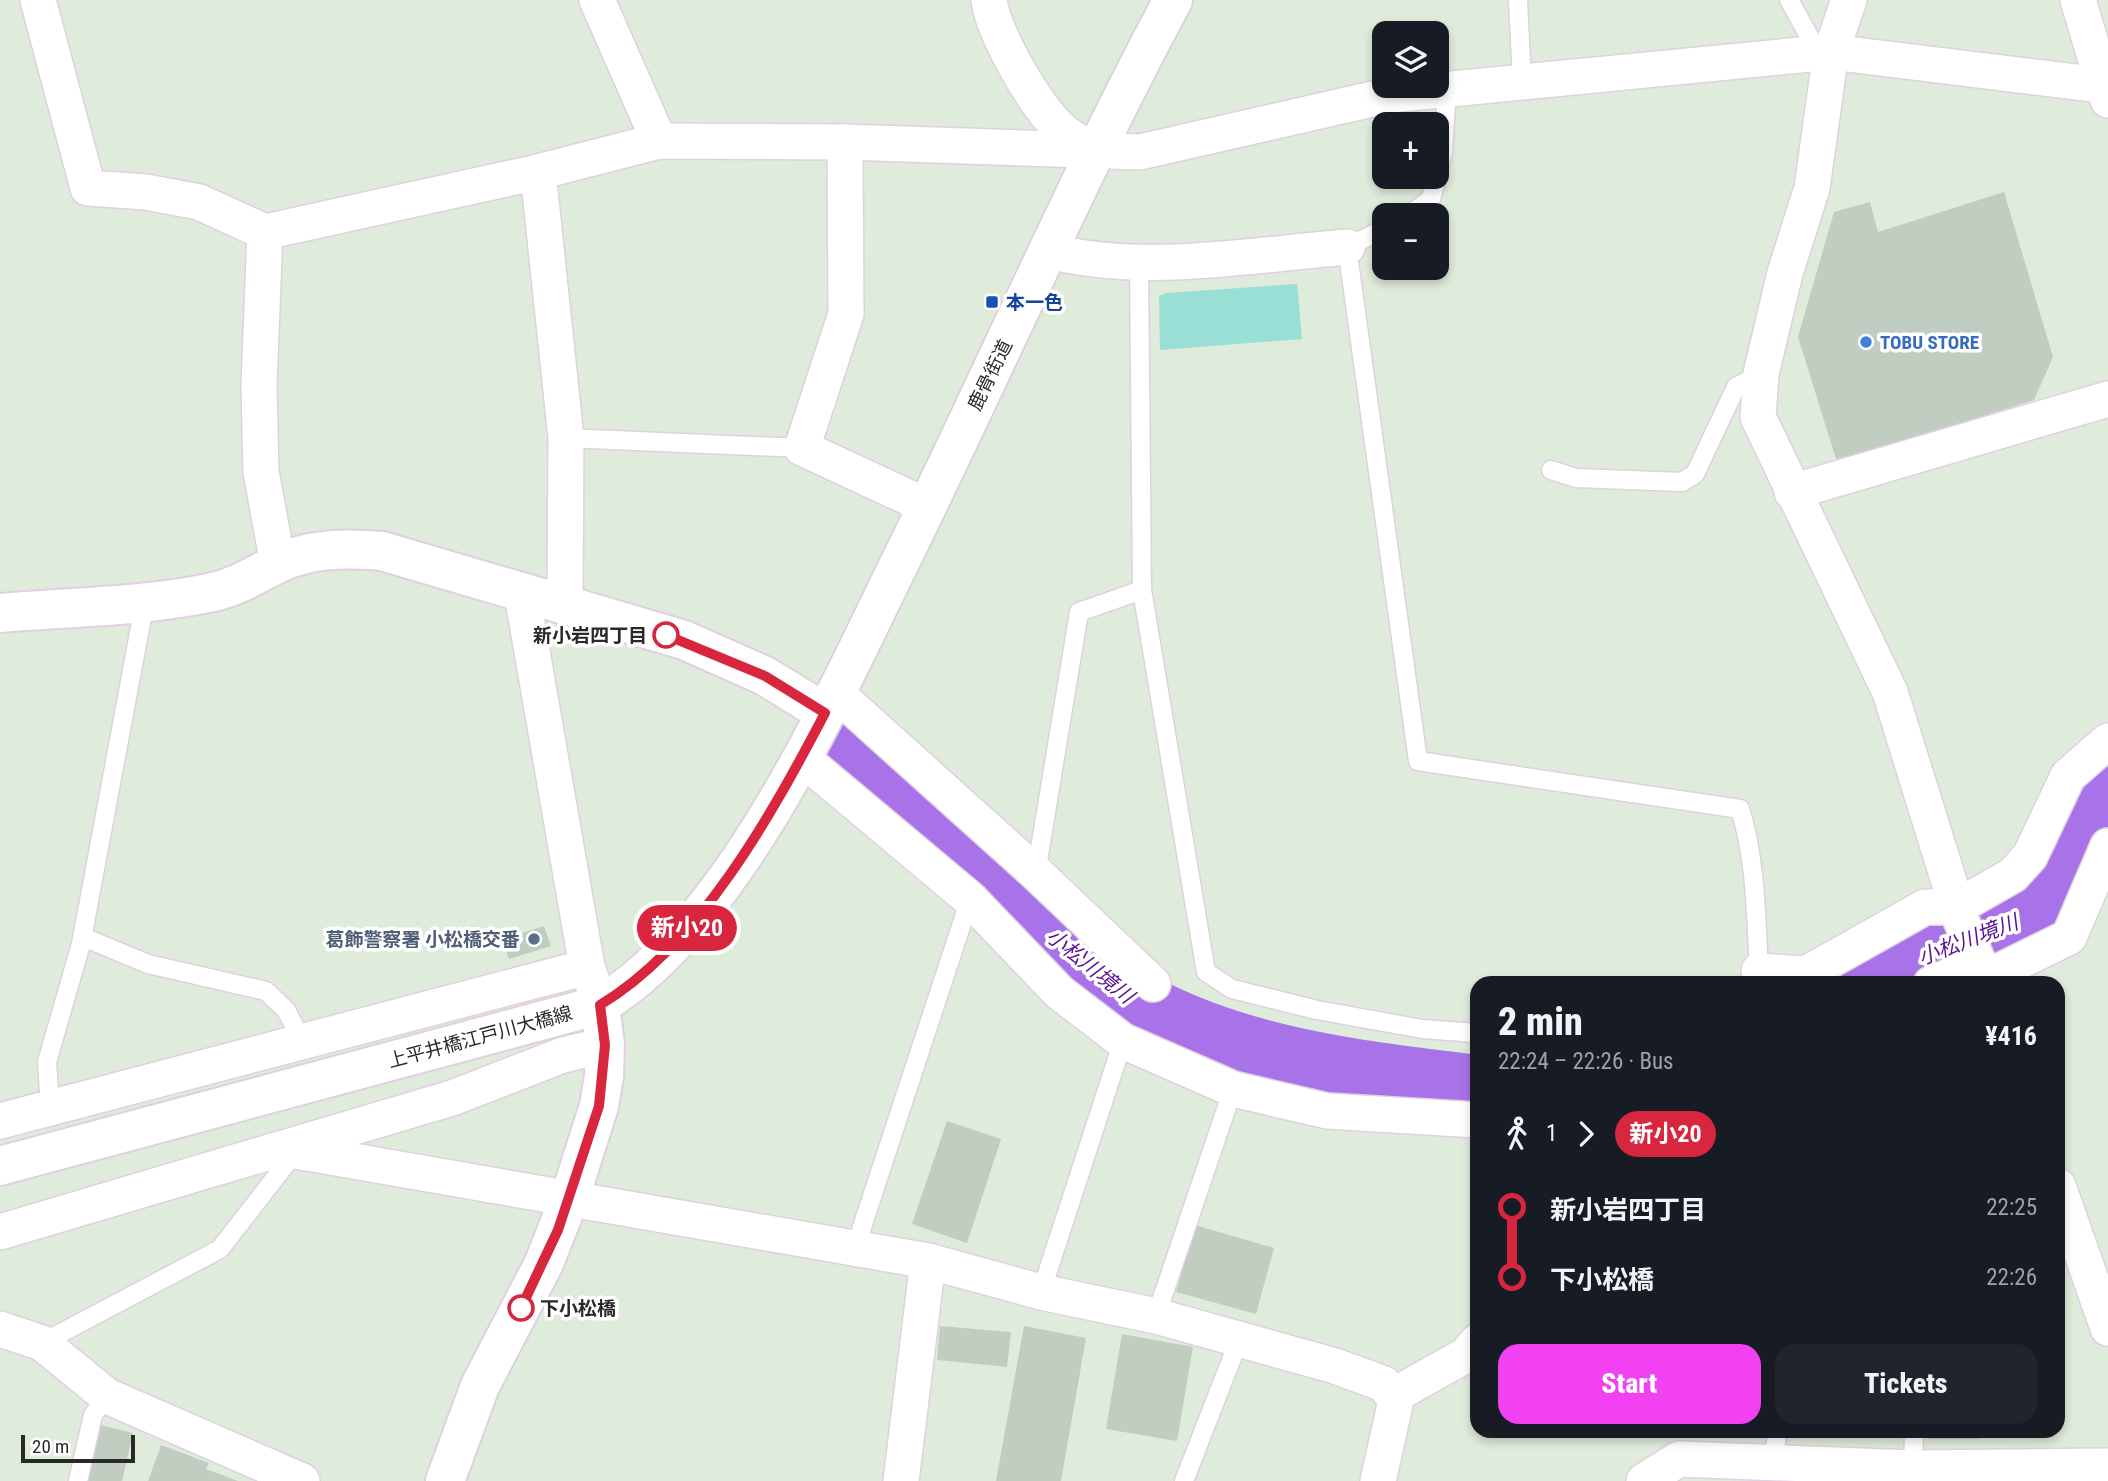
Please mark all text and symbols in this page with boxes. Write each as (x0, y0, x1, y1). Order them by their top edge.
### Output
map controls (1372, 21, 1449, 280)
button: layers (1372, 21, 1449, 98)
button: + (1372, 112, 1449, 189)
button: − (1372, 203, 1449, 280)
place label: 本一色 (1006, 291, 1063, 314)
marker: 本一色 (984, 294, 1000, 310)
place label: TOBU STORE (1880, 331, 1979, 354)
marker: TOBU STORE (1858, 334, 1874, 350)
street label: 鹿骨街道 (963, 336, 1017, 414)
marker: 新小岩四丁目 (653, 622, 679, 648)
place label: 新小岩四丁目 (533, 624, 647, 647)
line badge: 新小20 (638, 905, 736, 951)
water label: 小松川境川 (1915, 909, 2023, 970)
text: 新小20 (651, 914, 723, 942)
water label: 小松川境川 (1042, 924, 1140, 1010)
place label: 葛飾警察署 小松橋交番 (326, 928, 520, 951)
marker: 葛飾警察署 小松橋交番 (526, 931, 542, 947)
text: 2 min (1498, 1000, 1583, 1044)
street label: 上平井橋江戸川大橋線 (385, 1001, 575, 1073)
text: ¥416 (1985, 1021, 2037, 1051)
text: 22:24 – 22:26 · Bus (1498, 1048, 1674, 1075)
icon: walk (1498, 1115, 1536, 1153)
icon: forward (1567, 1115, 1605, 1153)
text: 1 (1546, 1120, 1557, 1147)
text: 新小20 (1629, 1120, 1702, 1148)
text: 22:25 (1986, 1194, 2037, 1221)
text: 新小岩四丁目 (1550, 1195, 1706, 1225)
text: 22:26 (1986, 1264, 2037, 1291)
text: 下小松橋 (1550, 1265, 1654, 1295)
marker: 下小松橋 (508, 1295, 534, 1321)
place label: 下小松橋 (540, 1297, 616, 1320)
button: Start (1498, 1344, 1761, 1424)
button: Tickets (1775, 1344, 2037, 1424)
scale bar (21, 1432, 135, 1464)
text: 20 m (32, 1435, 69, 1458)

